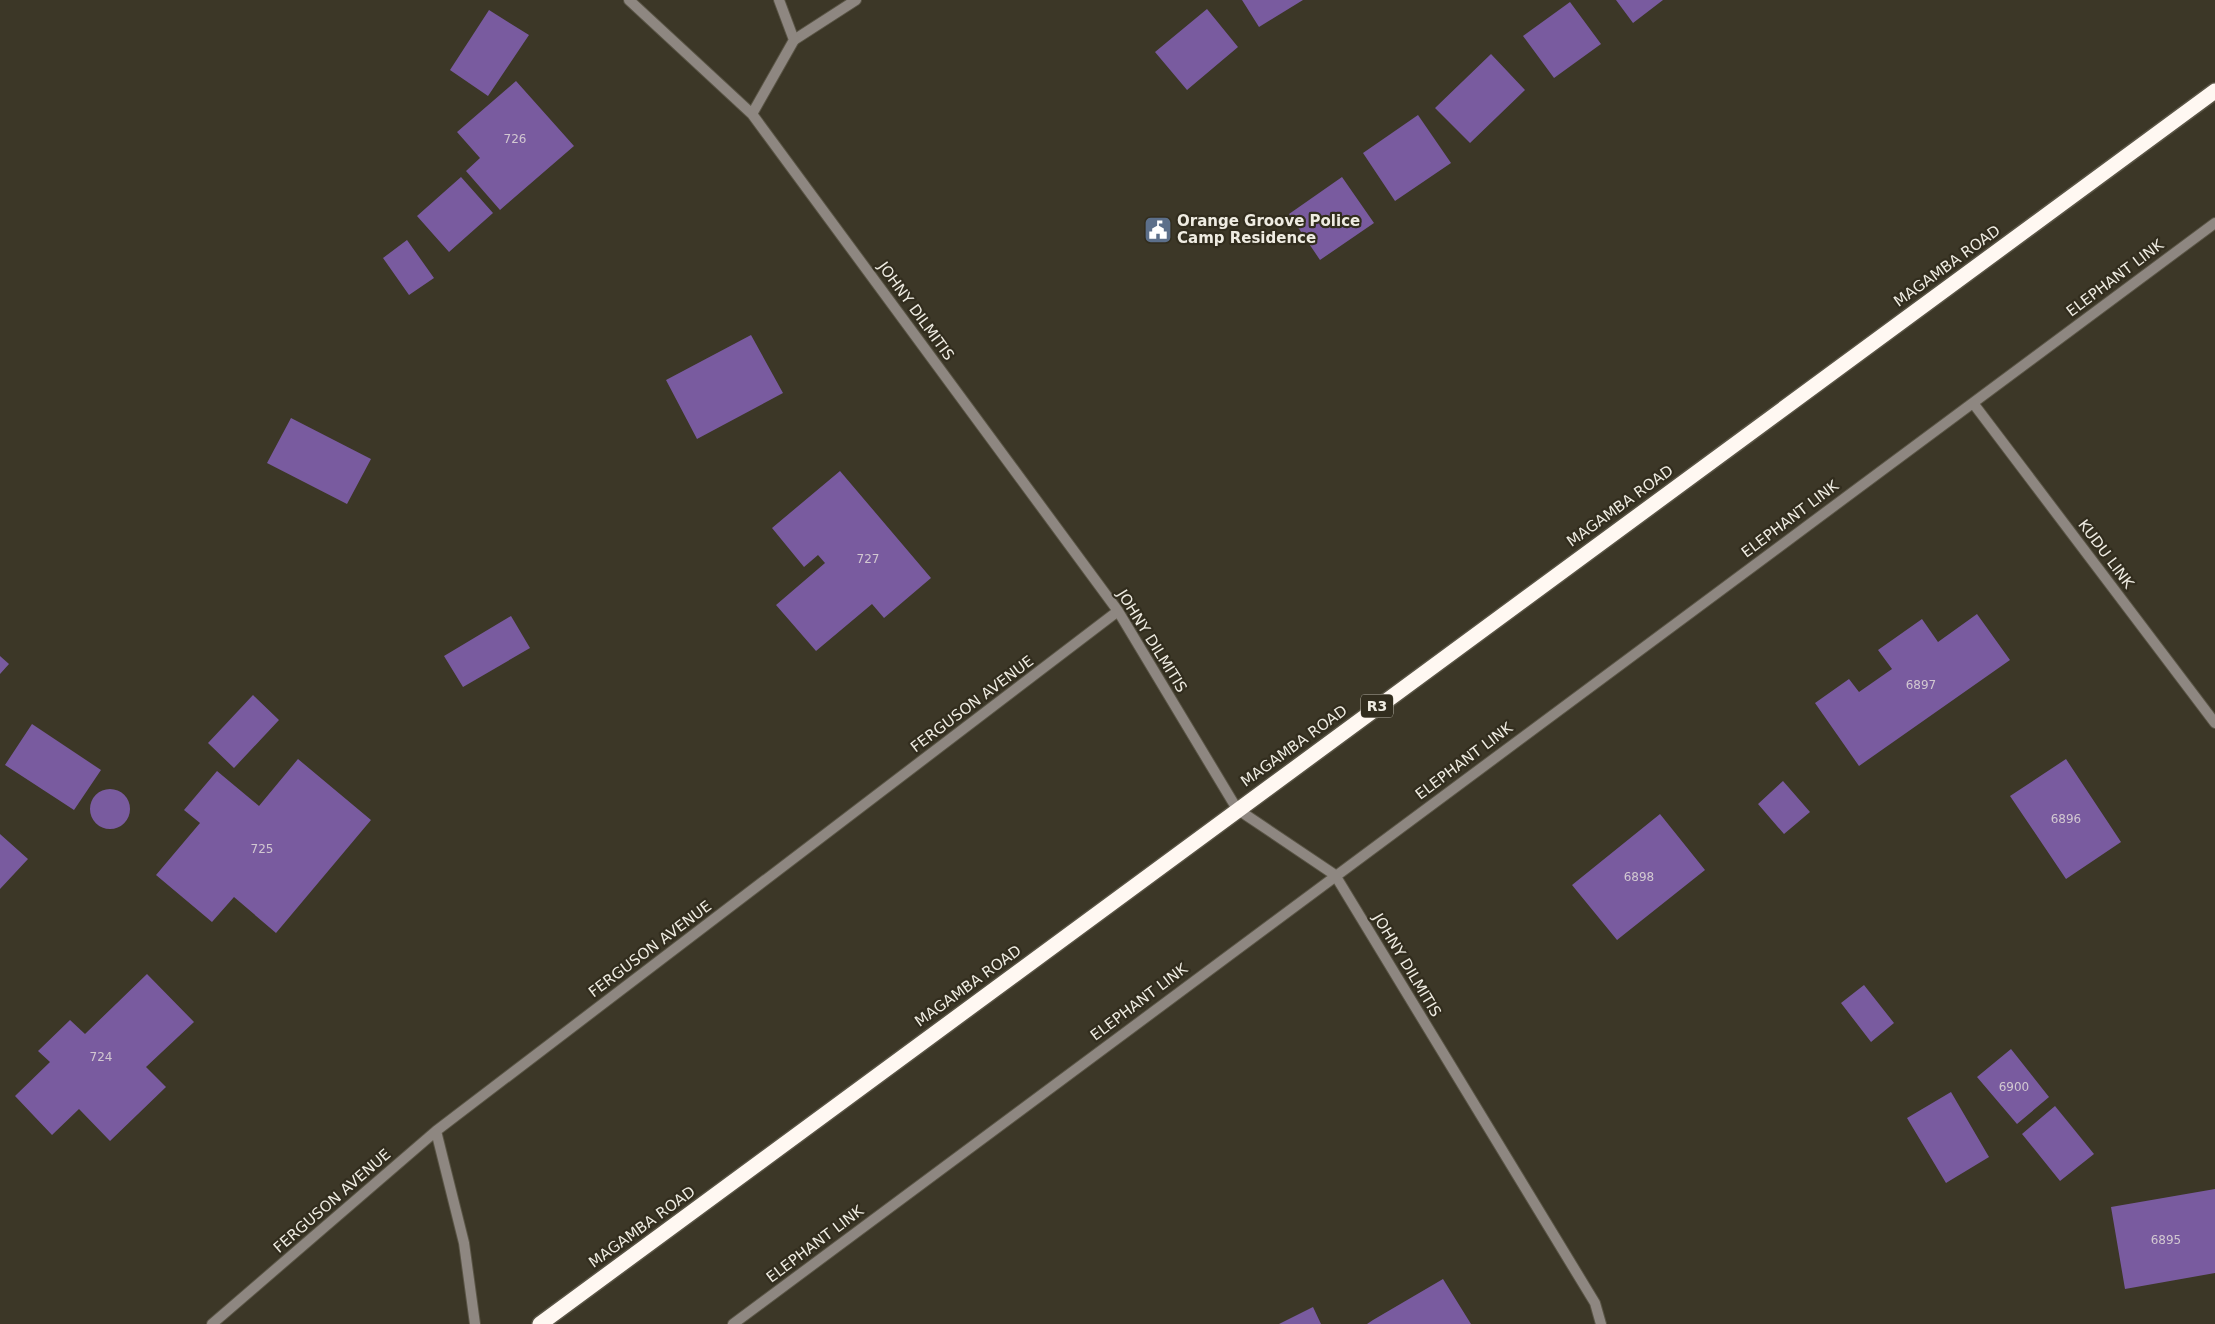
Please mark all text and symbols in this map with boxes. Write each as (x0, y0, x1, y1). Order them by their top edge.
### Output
house number: 726 (504, 132, 526, 146)
place label: Orange Groove Police Camp Residence (1177, 212, 1360, 247)
public building icon: Orange Groove Police Camp Residence (1143, 215, 1173, 245)
street label: MAGAMBA ROAD (1890, 221, 2004, 311)
street label: ELEPHANT LINK (2063, 235, 2168, 320)
street label: JOHNY DILMITIS (874, 257, 958, 364)
street label: MAGAMBA ROAD (1563, 461, 1677, 551)
street label: ELEPHANT LINK (1738, 476, 1843, 561)
street label: KUDU LINK (2074, 516, 2138, 593)
house number: 727 (857, 552, 879, 566)
street label: JOHNY DILMITIS (1113, 586, 1191, 696)
street label: FERGUSON AVENUE (907, 652, 1037, 756)
house number: 6897 (1906, 678, 1936, 692)
road number: R3 (1361, 694, 1393, 718)
street label: MAGAMBA ROAD (1237, 701, 1351, 791)
street label: ELEPHANT LINK (1412, 718, 1517, 803)
house number: 6896 (2051, 812, 2081, 826)
house number: 725 (251, 842, 273, 856)
house number: 6898 (1624, 870, 1654, 884)
street label: FERGUSON AVENUE (585, 897, 715, 1001)
street label: JOHNY DILMITIS (1369, 909, 1445, 1020)
street label: MAGAMBA ROAD (911, 941, 1025, 1031)
street label: ELEPHANT LINK (1087, 959, 1192, 1044)
house number: 724 (90, 1050, 112, 1064)
house number: 6900 (1999, 1080, 2029, 1094)
street label: FERGUSON AVENUE (270, 1145, 394, 1257)
street label: MAGAMBA ROAD (585, 1182, 699, 1272)
street label: ELEPHANT LINK (763, 1201, 868, 1286)
house number: 6895 (2151, 1233, 2181, 1247)

